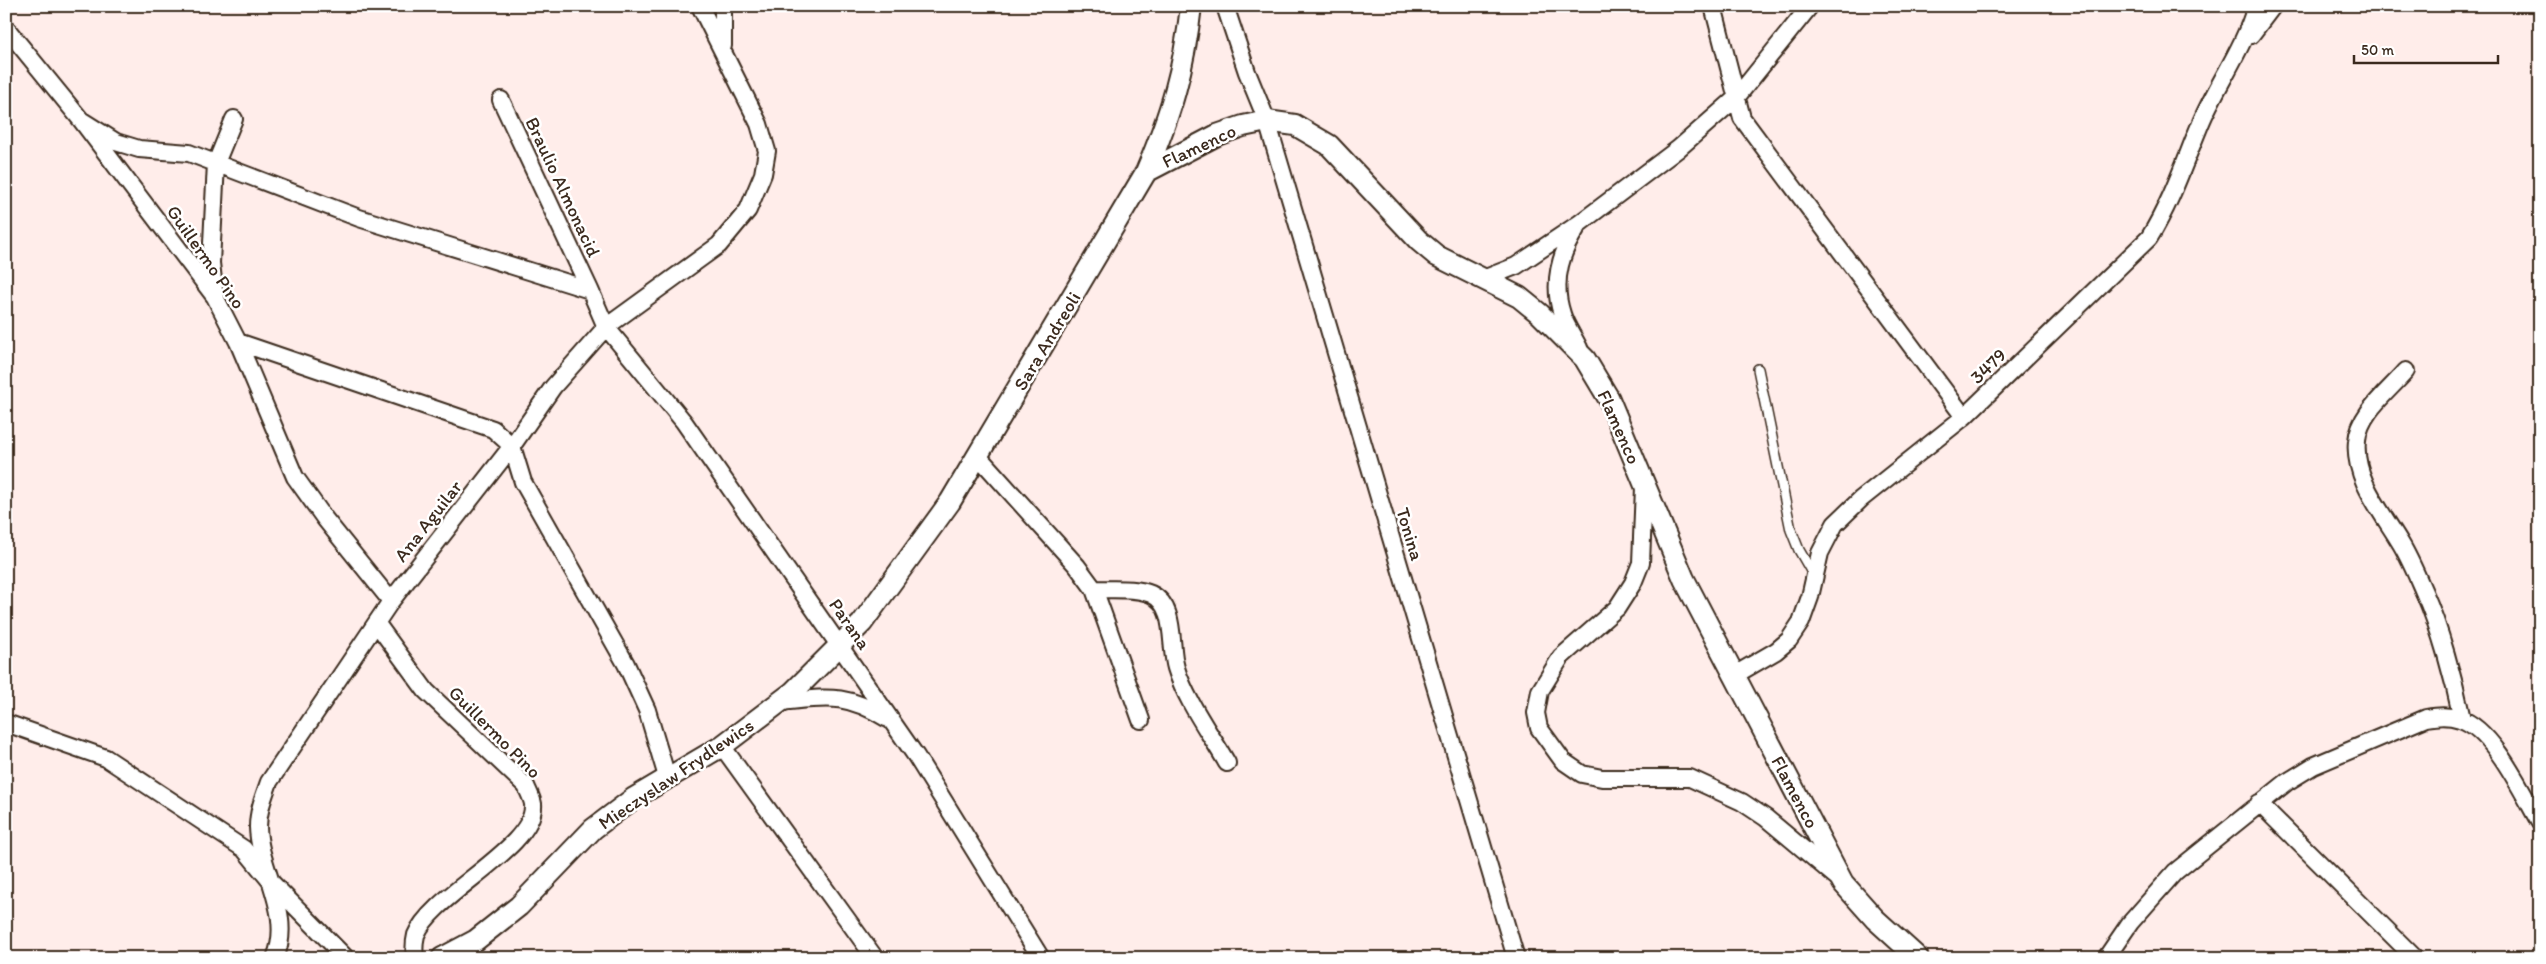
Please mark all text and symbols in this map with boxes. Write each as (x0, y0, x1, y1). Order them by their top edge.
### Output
scale bar (2354, 32, 2497, 64)
text: 50 m (2361, 41, 2394, 59)
street label: Braulio Almonacid (521, 113, 606, 261)
street label: Flamenco (1158, 119, 1240, 173)
street label: Guillermo Pino (162, 201, 250, 313)
street label: Sara Andreoli (1009, 287, 1085, 395)
street label: 3479 (1965, 343, 2011, 389)
street label: Flamenco (1592, 386, 1646, 468)
street label: Ana Aguilar (389, 475, 467, 566)
street label: Tonina (1391, 505, 1429, 563)
street label: Parana (824, 594, 876, 654)
street label: Guillermo Pino (444, 681, 546, 783)
street label: Mieczyslaw Frydlewics (594, 714, 758, 834)
street label: Flamenco (1766, 752, 1824, 832)

